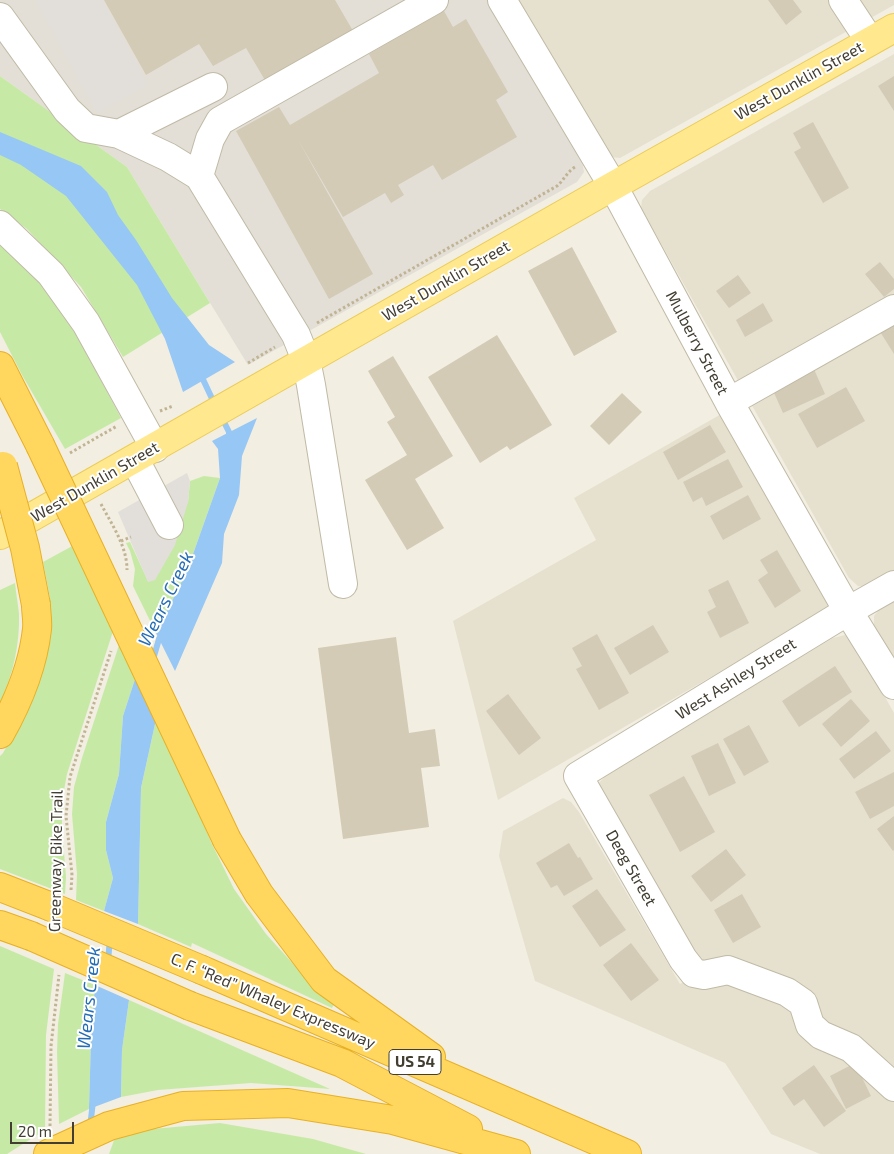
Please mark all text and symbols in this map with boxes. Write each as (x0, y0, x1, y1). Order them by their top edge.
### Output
street label: West Dunklin Street (731, 38, 867, 124)
street label: West Dunklin Street (379, 237, 513, 325)
street label: Mulberry Street (662, 288, 732, 398)
street label: West Dunklin Street (28, 438, 162, 526)
water label: Wears Creek (134, 548, 198, 650)
street label: West Ashley Street (672, 634, 800, 724)
street label: Greenway Bike Trail (45, 790, 67, 932)
street label: Deeg Street (601, 826, 661, 910)
water label: Wears Creek (73, 946, 105, 1050)
street label: C. F. “Red” Whaley Expressway (168, 949, 378, 1053)
road number: US 54 (389, 1050, 441, 1074)
scale bar (12, 1112, 76, 1144)
text: 20 m (18, 1122, 52, 1140)

